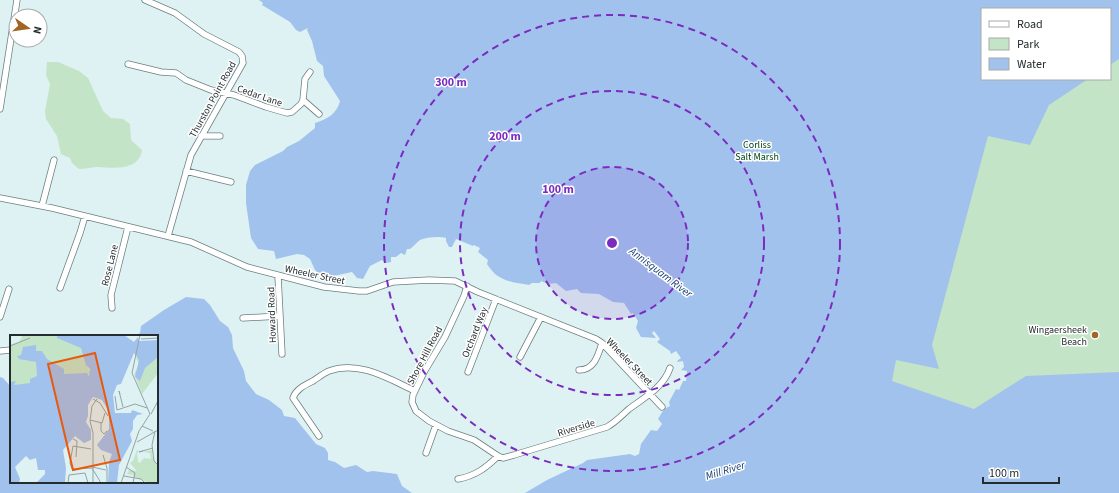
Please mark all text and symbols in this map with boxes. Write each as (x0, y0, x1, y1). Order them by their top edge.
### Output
north arrow (8, 8, 48, 48)
legend (981, 8, 1111, 80)
text: Road (1017, 16, 1043, 33)
text: N (29, 25, 45, 35)
text: Park (1017, 36, 1039, 53)
text: Water (1017, 56, 1047, 73)
street label: Thurston Point Road (186, 59, 240, 140)
text: 300 m (435, 74, 467, 91)
street label: Cedar Lane (235, 82, 284, 110)
text: 200 m (489, 128, 521, 145)
park label: Corliss Salt Marsh (735, 138, 779, 164)
text: 100 m (542, 181, 574, 198)
centre of rings (605, 236, 619, 250)
street label: Rose Lane (98, 243, 122, 288)
water label: Annisquam River (625, 243, 696, 302)
street label: Wheeler Street (283, 262, 347, 288)
street label: Howard Road (264, 287, 280, 343)
street label: Orchard Way (458, 305, 492, 360)
place label: Wingaersheek Beach (1028, 323, 1087, 349)
street label: Shore Hill Road (404, 324, 446, 387)
marker: Wingaersheek Beach (1090, 330, 1100, 340)
inset map (10, 335, 158, 483)
street label: Wheeler Street (603, 335, 656, 389)
street label: Riverside (556, 416, 597, 440)
water label: Mill River (704, 457, 748, 484)
scale bar (983, 459, 1059, 485)
text: 100 m (989, 465, 1019, 482)

